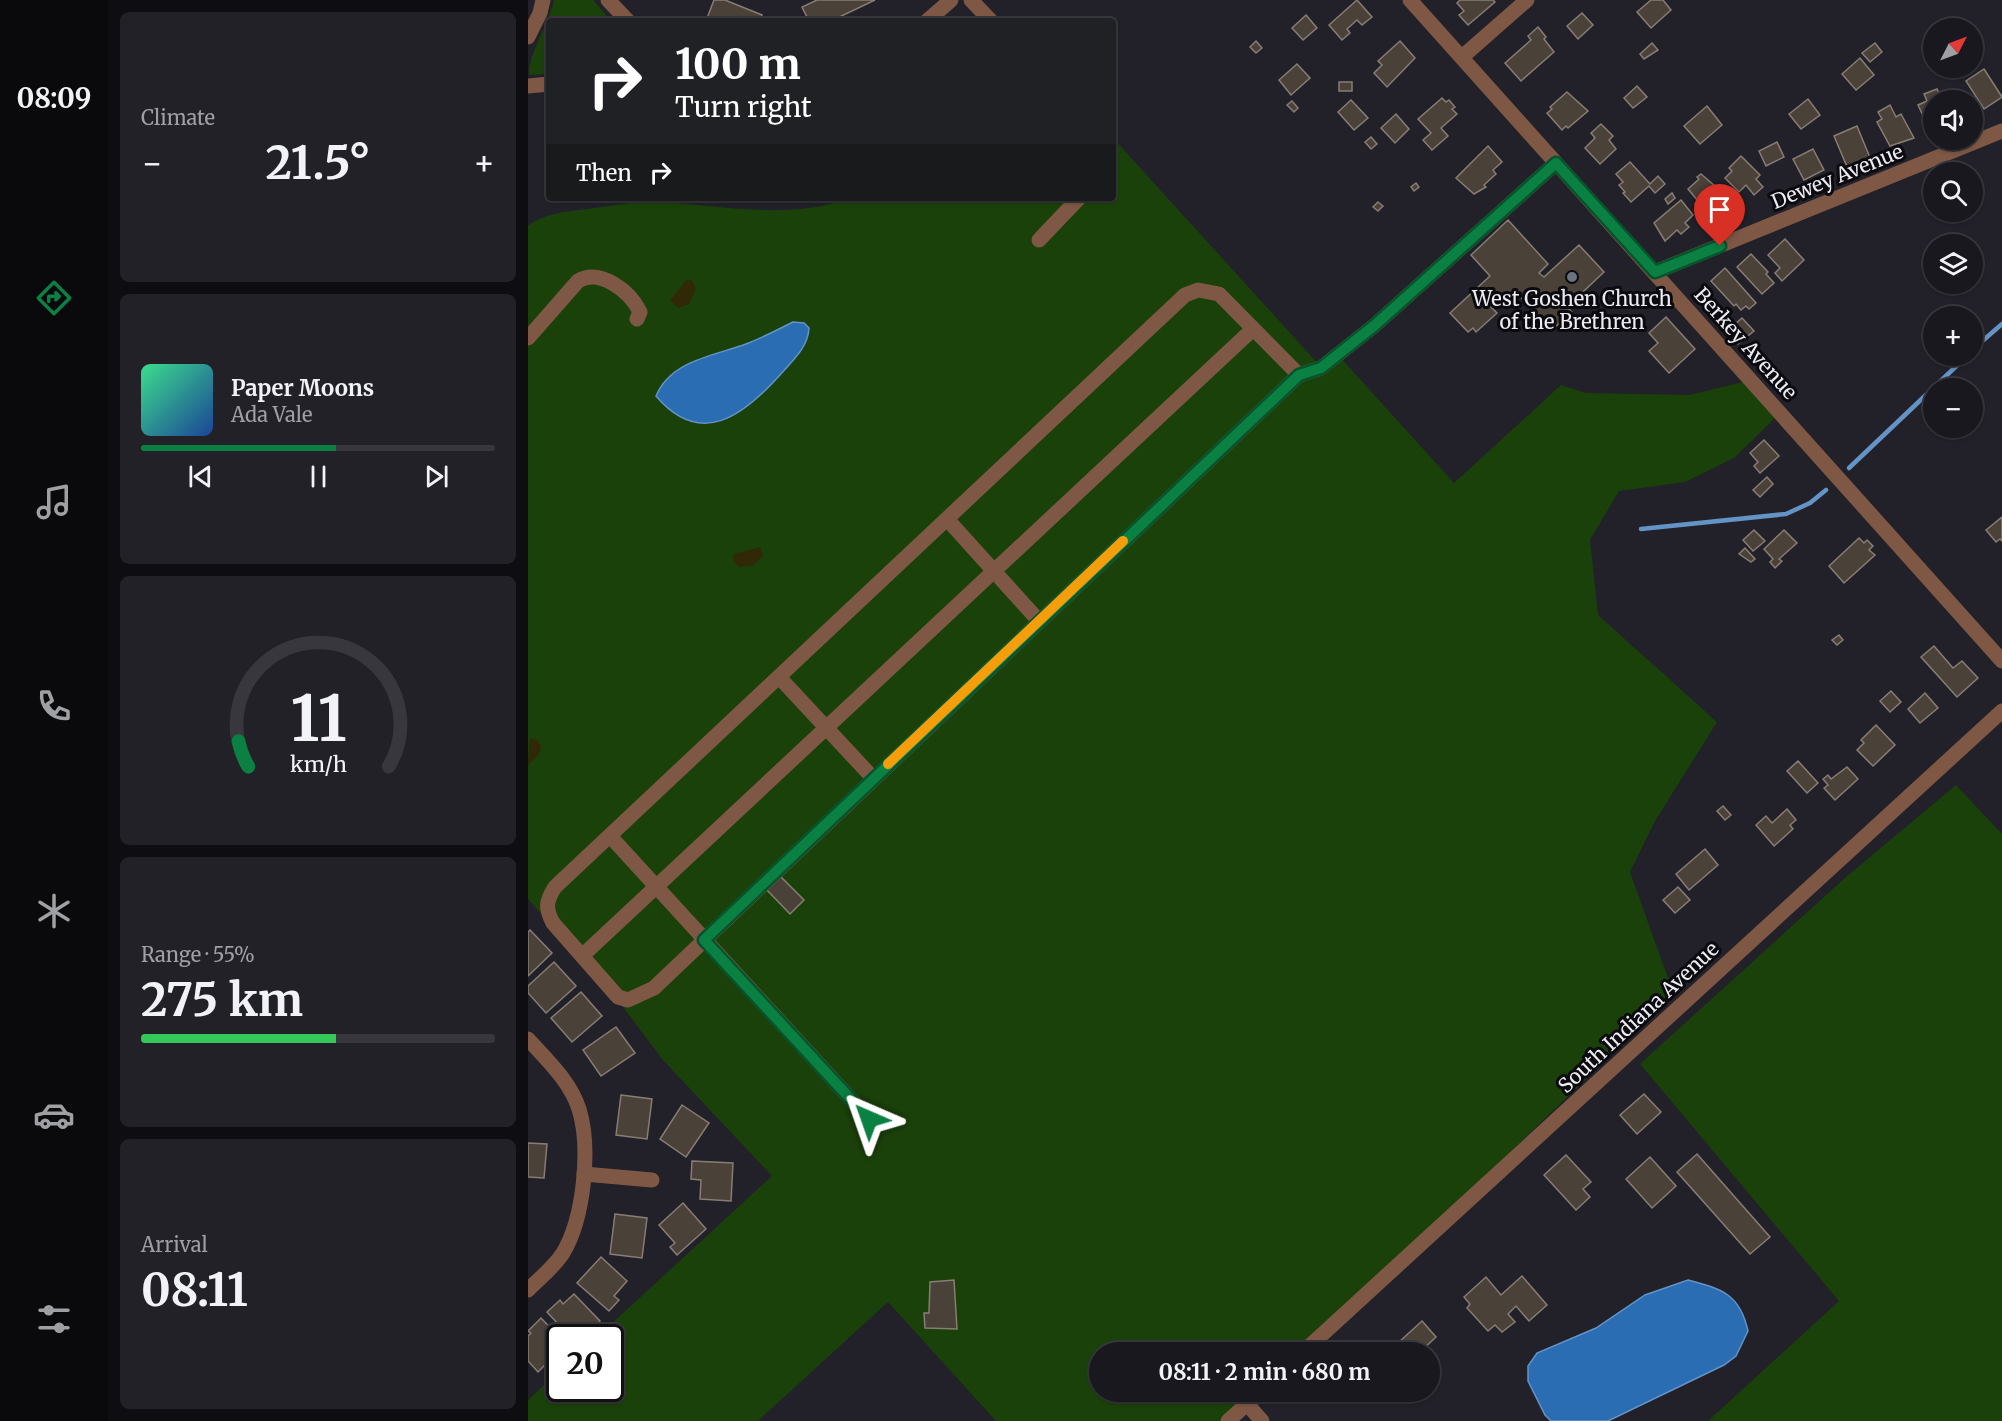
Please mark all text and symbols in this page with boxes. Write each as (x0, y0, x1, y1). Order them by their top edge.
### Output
north arrow (1923, 18, 1983, 78)
map controls (1923, 18, 1983, 438)
text: 100 m (675, 38, 801, 90)
icon: right (576, 42, 654, 120)
text: 08:09 (17, 81, 91, 115)
text: Turn right (675, 90, 812, 124)
button: sound (1923, 90, 1983, 150)
text: Climate (141, 105, 215, 130)
text: 21.5° (266, 135, 370, 191)
street label: Dewey Avenue (1767, 138, 1907, 214)
text: − (141, 143, 163, 184)
text: + (473, 143, 495, 184)
icon: right (644, 156, 677, 189)
text: Then (576, 159, 632, 187)
button: search (1923, 162, 1983, 222)
pin (1694, 184, 1745, 246)
icon: arrive (1703, 193, 1736, 226)
button: layers (1923, 234, 1983, 294)
marker: West Goshen Church of the Brethren (1565, 270, 1579, 284)
icon: directions (33, 277, 75, 319)
street label: Berkey Avenue (1689, 282, 1803, 404)
place label: West Goshen Church of the Brethren (1471, 286, 1672, 334)
button: + (1923, 306, 1983, 366)
text: Paper Moons (231, 374, 374, 402)
button: − (1923, 378, 1983, 438)
text: Ada Vale (231, 402, 312, 427)
icon: previous (184, 460, 217, 493)
icon: pause (302, 460, 335, 493)
icon: next (420, 460, 453, 493)
icon: music (33, 481, 75, 523)
text: 11 (290, 681, 346, 759)
icon: phone (33, 685, 75, 727)
text: km/h (290, 752, 346, 779)
icon: climate (33, 890, 75, 932)
street label: South Indiana Avenue (1553, 936, 1723, 1098)
text: Range · 55% (141, 942, 255, 967)
text: 275 km (141, 972, 303, 1028)
position arrow (837, 1087, 901, 1151)
icon: car (33, 1094, 75, 1136)
text: Arrival (141, 1232, 208, 1257)
text: 08:11 (141, 1262, 248, 1318)
icon: filters (33, 1298, 75, 1340)
speed limit sign: 20 (546, 1324, 624, 1402)
text: 08:11 · 2 min · 680 m (1159, 1358, 1370, 1386)

